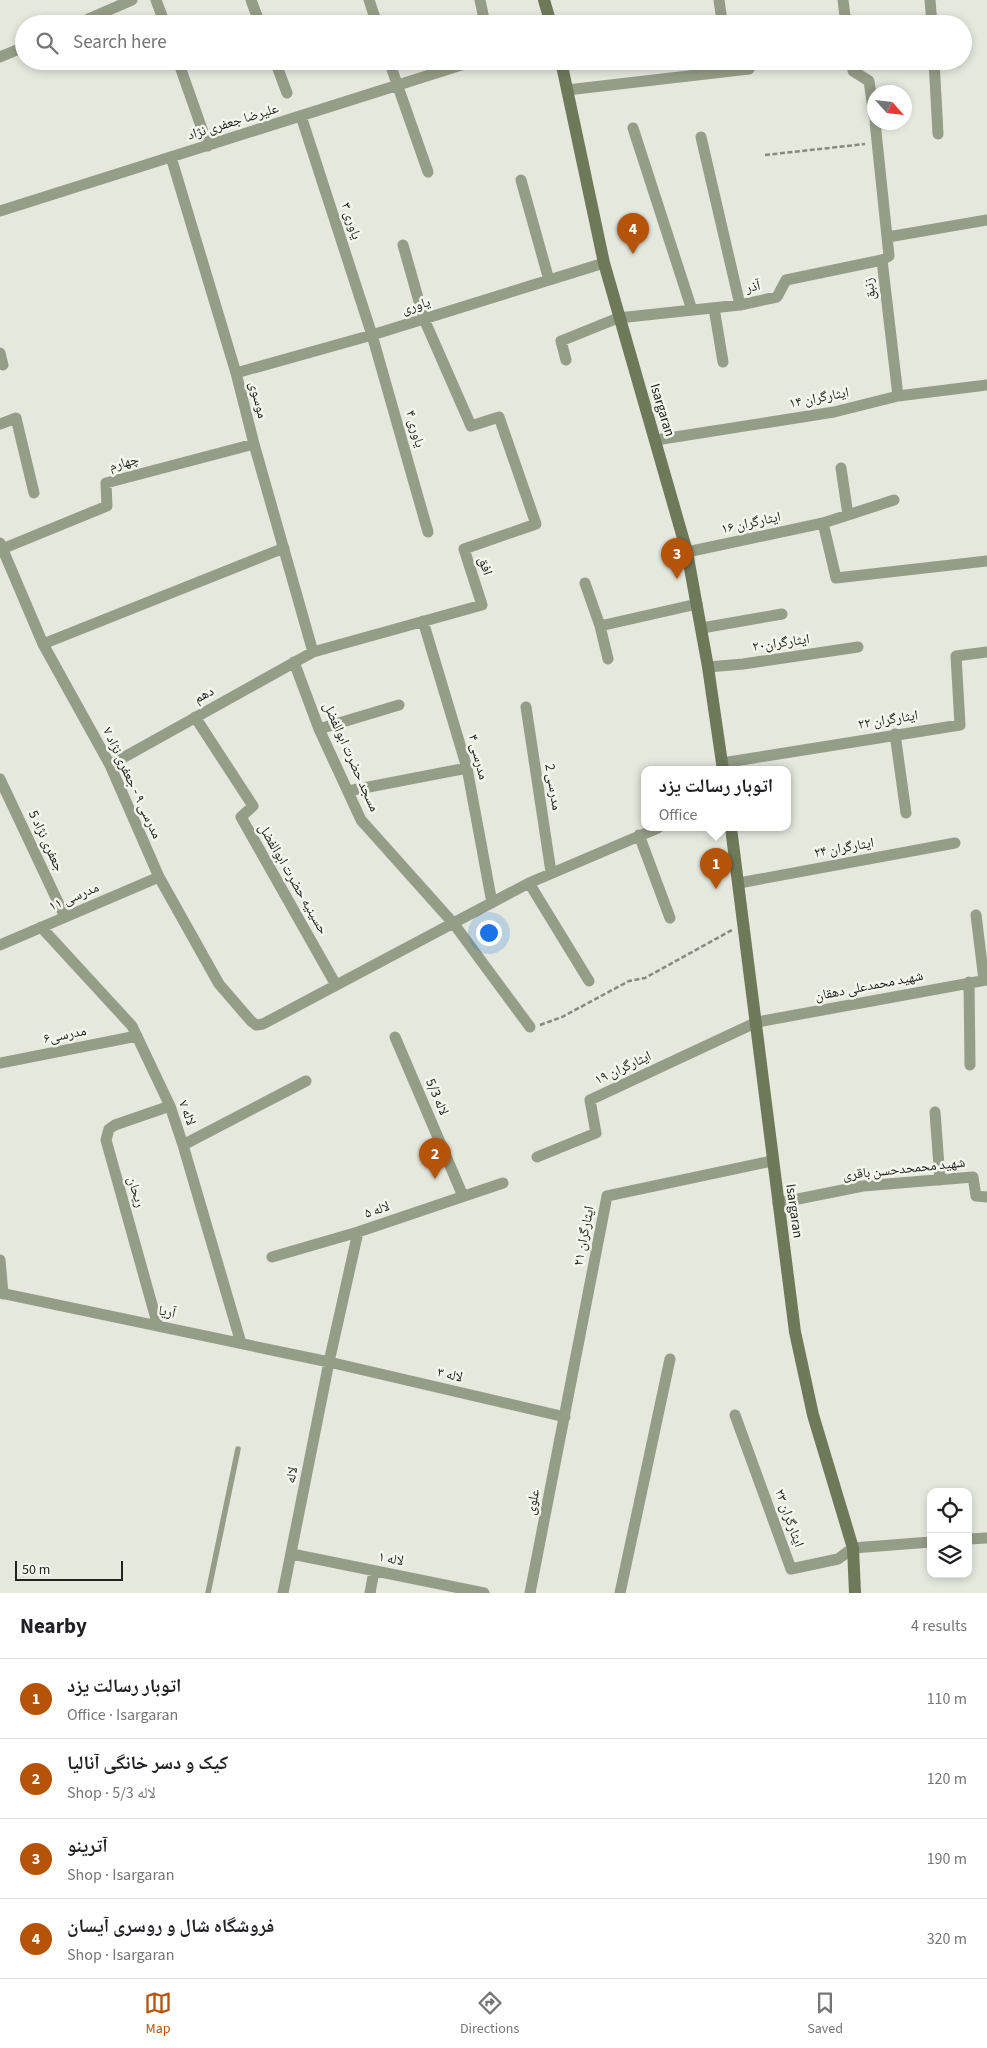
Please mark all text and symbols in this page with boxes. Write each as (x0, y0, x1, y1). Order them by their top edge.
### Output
search box (15, 15, 972, 70)
icon: search (33, 29, 61, 57)
text: Search here (73, 29, 167, 56)
north arrow (867, 85, 912, 130)
street label: علیرضا جعفری نژاد (185, 99, 281, 145)
street label: یاوری ۳ (336, 200, 366, 242)
pin: 4 (617, 213, 649, 254)
street label: آذر (743, 276, 763, 299)
street label: زنبق (859, 277, 881, 301)
street label: یاوری (399, 292, 433, 320)
street label: موسوی (244, 379, 272, 421)
street label: Isargaran (644, 381, 680, 439)
street label: ایثارگران ۱۴ (787, 382, 851, 414)
street label: یاوری ۴ (400, 408, 430, 450)
street label: چهارم (107, 449, 141, 477)
street label: ایثارگران ۱۶ (719, 507, 783, 539)
pin: 3 (661, 538, 693, 579)
street label: افق (473, 554, 497, 578)
street label: ۲۰ایثارگران (751, 629, 811, 657)
street label: دهم (190, 681, 218, 709)
street label: مسجد حضرت ابوالفضل (318, 699, 384, 815)
street label: ایثارگران ۲۲ (857, 705, 919, 735)
street label: مدرسی ۹ - جعفری نژاد ۷ (97, 724, 167, 842)
street label: مدرسی ۴ (463, 732, 493, 782)
street label: مدرسی 2 (539, 762, 567, 812)
popup (641, 766, 791, 831)
text: اتوبار رسالت یزد (659, 773, 773, 800)
text: Office (659, 804, 697, 826)
street label: جعفری نژاد 5 (23, 807, 69, 875)
street label: حسینیه حضرت ابوالفضل (253, 820, 333, 938)
street label: ایثارگران ۲۴ (812, 833, 876, 863)
pin: 1 (700, 848, 732, 889)
street label: مدرسی ۱۱ (46, 878, 102, 916)
your location (476, 920, 502, 946)
street label: شهید محمدعلی دهقان (813, 966, 925, 1006)
street label: مدرسی۶ (42, 1021, 88, 1049)
street label: ایثارگران ۱‍۹ (591, 1046, 655, 1090)
street label: لاله 5/3 (420, 1076, 454, 1118)
street label: لاله ۷ (173, 1098, 201, 1128)
pin: 2 (419, 1138, 451, 1179)
street label: شهید محمحدحسن باقری (842, 1153, 966, 1185)
street label: ریحان (122, 1174, 150, 1210)
street label: Isargaran (780, 1183, 808, 1239)
street label: لاله ۵ (362, 1196, 392, 1224)
street label: ایثارگران ۲۱ (568, 1204, 600, 1268)
street label: آریا (157, 1300, 178, 1324)
street label: لاله ۳ (435, 1362, 465, 1388)
street label: لاله (281, 1465, 303, 1485)
street label: ایثارگران ۲۳ (769, 1486, 809, 1550)
street label: علوی (521, 1487, 545, 1517)
map controls (927, 1488, 972, 1578)
button: locate (927, 1488, 972, 1533)
button: layers (927, 1533, 972, 1578)
street label: لاله ۱ (376, 1547, 406, 1571)
scale bar (15, 1558, 122, 1581)
text: 50 m (22, 1560, 50, 1580)
text: Nearby (20, 1611, 87, 1641)
text: 4 results (911, 1615, 967, 1637)
text: اتوبار رسالت یزد (67, 1673, 182, 1700)
text: 1 (32, 1688, 40, 1710)
text: 110 m (927, 1688, 967, 1710)
text: Office · Isargaran (67, 1704, 178, 1726)
text: کیک و دسر خانگی آنالیا (67, 1750, 228, 1777)
text: 2 (32, 1768, 40, 1790)
text: 120 m (927, 1768, 967, 1790)
text: Shop · لاله 5/3 (67, 1782, 156, 1804)
text: آترینو (67, 1833, 108, 1860)
text: 3 (32, 1848, 40, 1870)
text: 190 m (927, 1848, 967, 1870)
text: Shop · Isargaran (67, 1864, 174, 1886)
text: فروشگاه شال و روسری آیسان (67, 1913, 274, 1940)
text: 4 (32, 1928, 40, 1950)
text: 320 m (927, 1928, 967, 1950)
text: Shop · Isargaran (67, 1944, 174, 1966)
tab: Map (144, 1989, 172, 2039)
tab: Directions (460, 1989, 519, 2039)
tab: Saved (807, 1989, 843, 2039)

